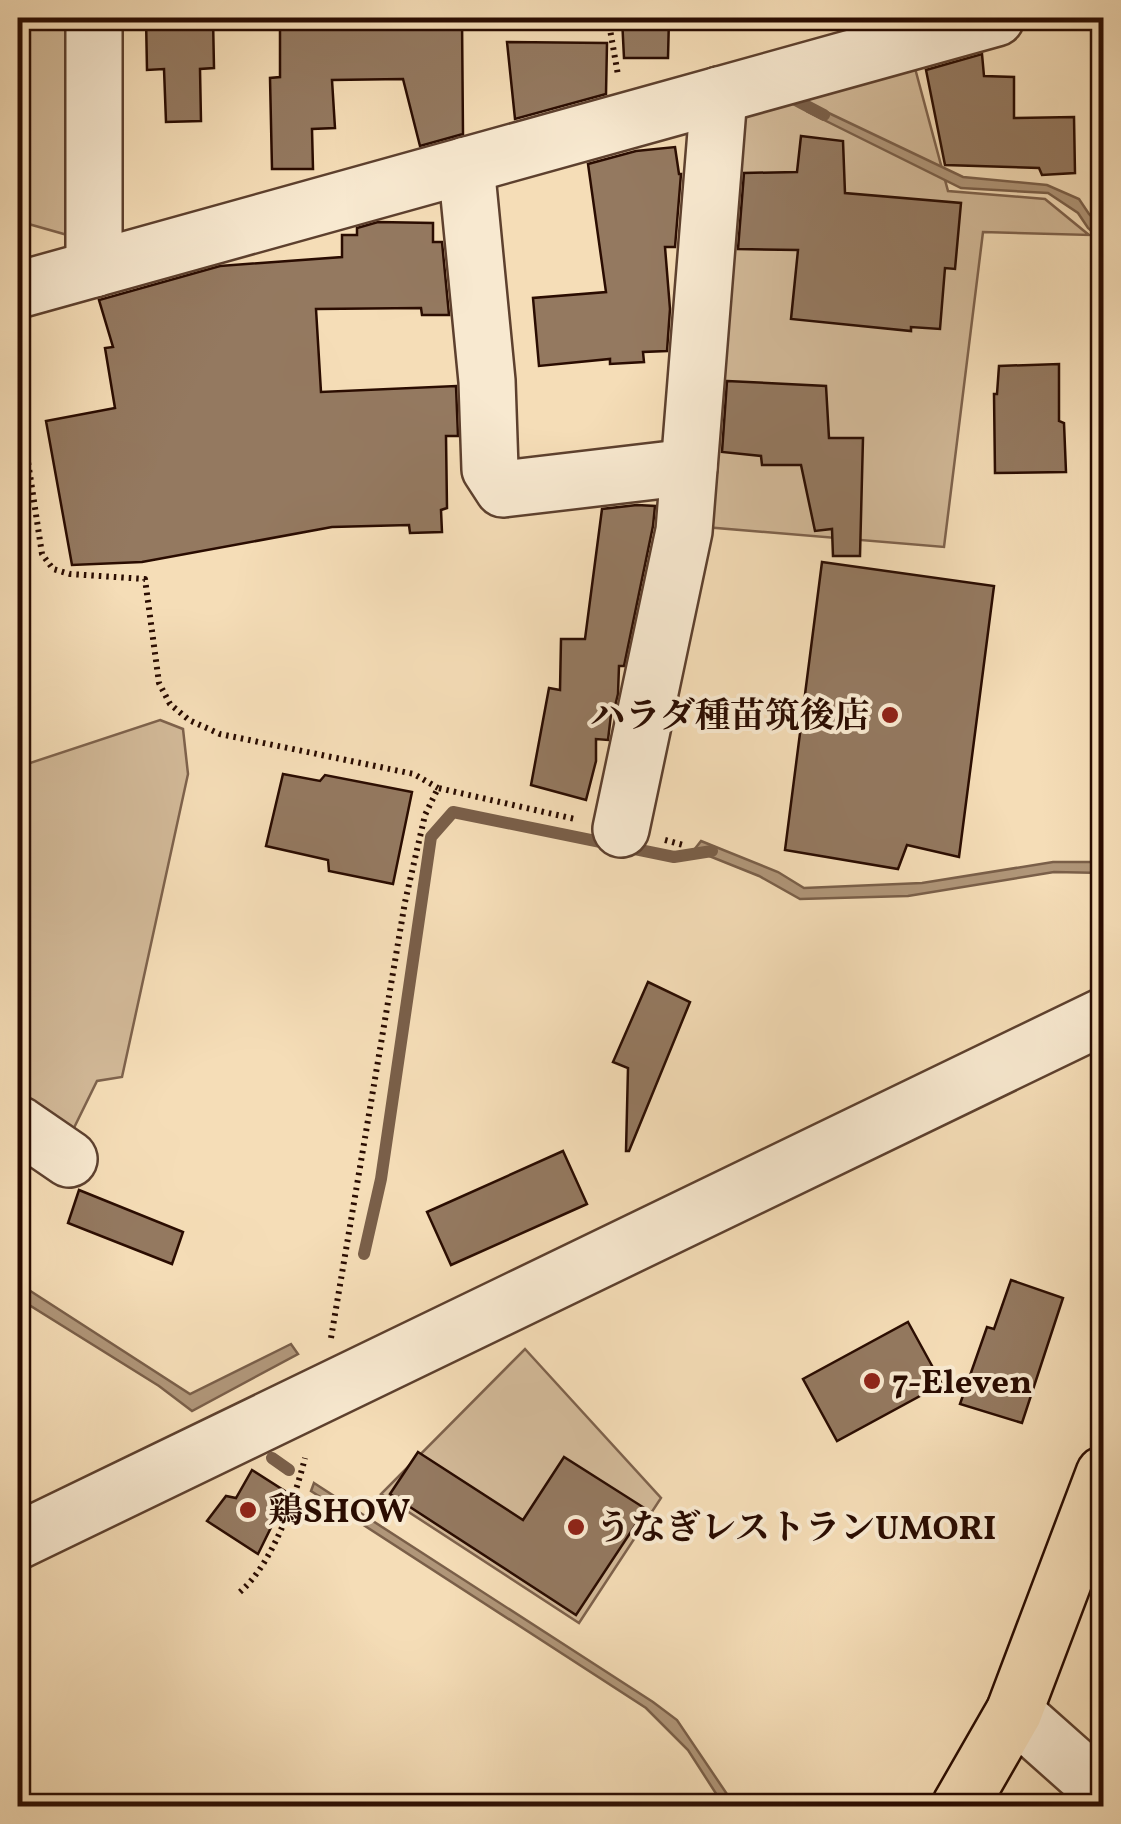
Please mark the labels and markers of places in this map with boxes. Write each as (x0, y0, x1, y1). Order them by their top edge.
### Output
place label: ハラダ種苗筑後店 (590, 694, 870, 742)
marker: ハラダ種苗筑後店 (879, 704, 901, 726)
place label: 7-Eleven (892, 1360, 1032, 1408)
marker: 7-Eleven (861, 1370, 883, 1392)
place label: 鶏SHOW (268, 1489, 410, 1537)
marker: 鶏SHOW (237, 1499, 259, 1521)
place label: うなぎレストランUMORI (596, 1506, 997, 1554)
marker: うなぎレストランUMORI (565, 1516, 587, 1538)

